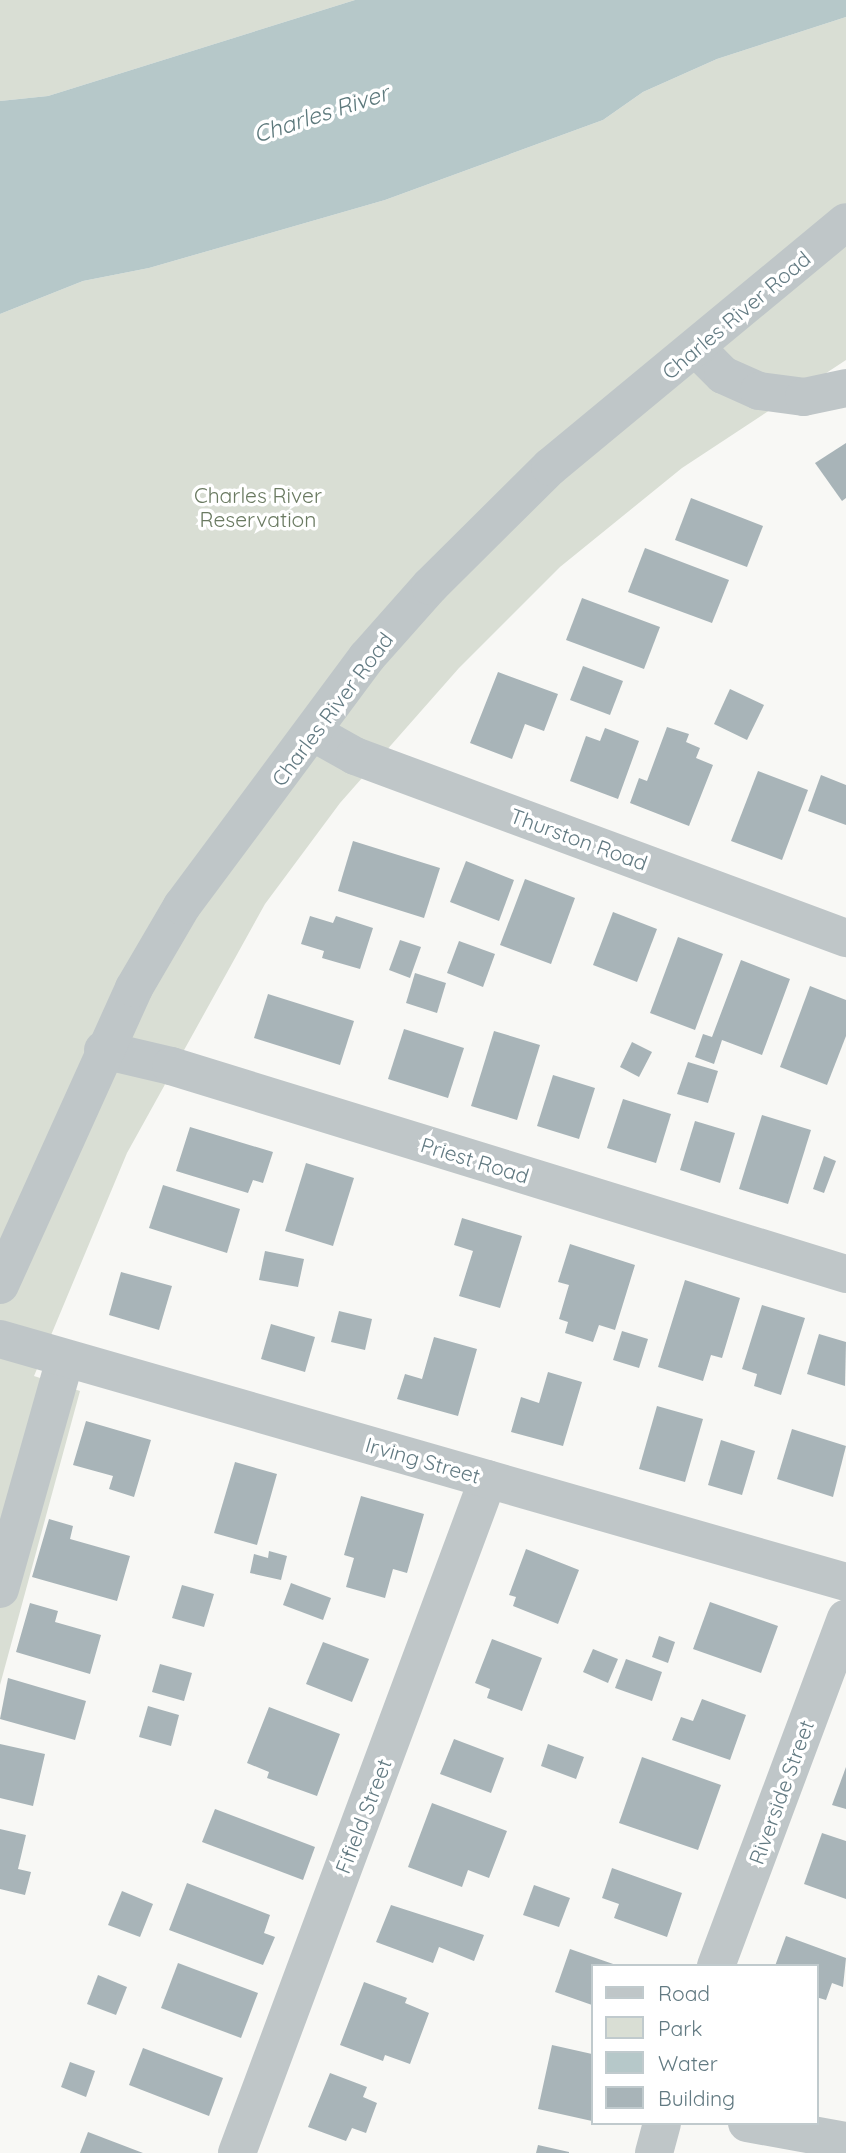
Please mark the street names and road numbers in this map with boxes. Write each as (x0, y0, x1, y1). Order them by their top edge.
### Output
street label: Charles River Road (657, 246, 815, 384)
street label: Charles River Road (266, 627, 398, 791)
street label: Thurston Road (507, 803, 651, 875)
street label: Priest Road (418, 1132, 532, 1188)
street label: Irving Street (363, 1432, 483, 1488)
street label: Riverside Street (743, 1716, 819, 1868)
street label: Fifield Street (330, 1755, 396, 1877)

